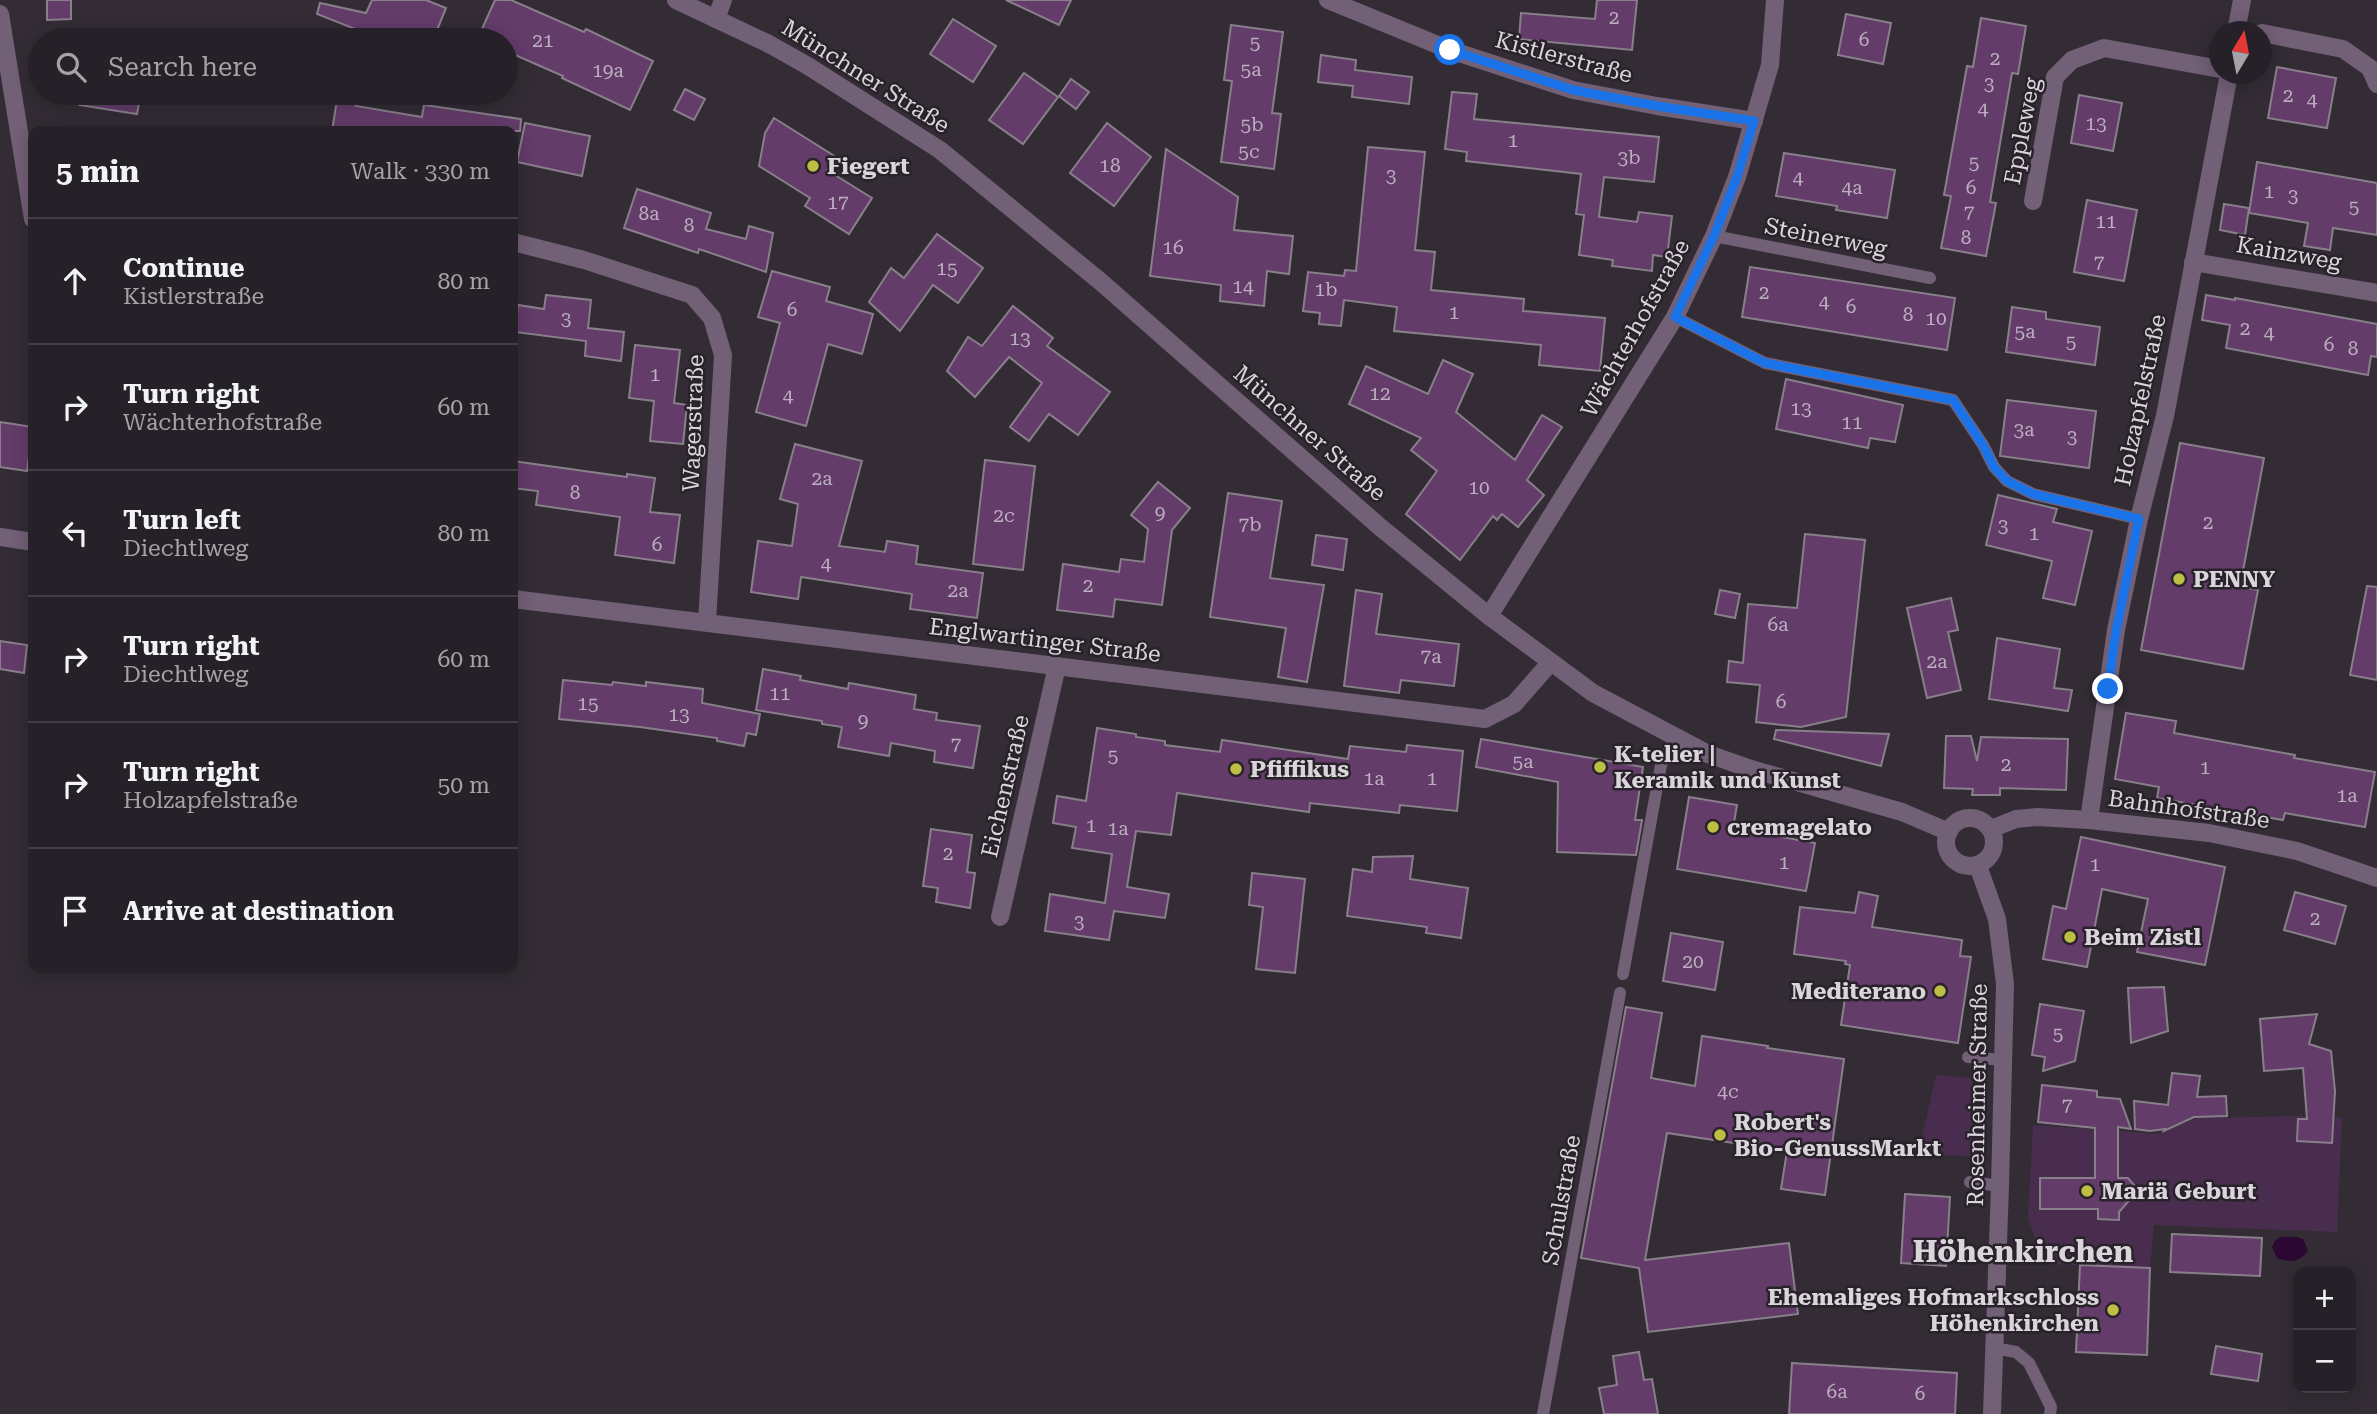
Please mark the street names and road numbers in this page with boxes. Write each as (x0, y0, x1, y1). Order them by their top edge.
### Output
street label: Münchner Straße (777, 14, 955, 139)
street label: Kistlerstraße (1492, 26, 1635, 89)
street label: Eppleweg (1999, 75, 2046, 187)
street label: Steinerweg (1762, 212, 1889, 263)
street label: Kainzweg (2234, 231, 2344, 276)
street label: Wächterhofstraße (1575, 235, 1695, 422)
street label: Holzapfelstraße (2109, 312, 2172, 488)
street label: Wagerstraße (678, 354, 709, 492)
street label: Münchner Straße (1228, 360, 1391, 507)
street label: Englwartinger Straße (928, 613, 1162, 668)
street label: Eichenstraße (976, 712, 1035, 860)
street label: Bahnhofstraße (2106, 785, 2271, 834)
street label: Rosenheimer Straße (1962, 983, 1993, 1207)
street label: Schulstraße (1537, 1133, 1586, 1267)

